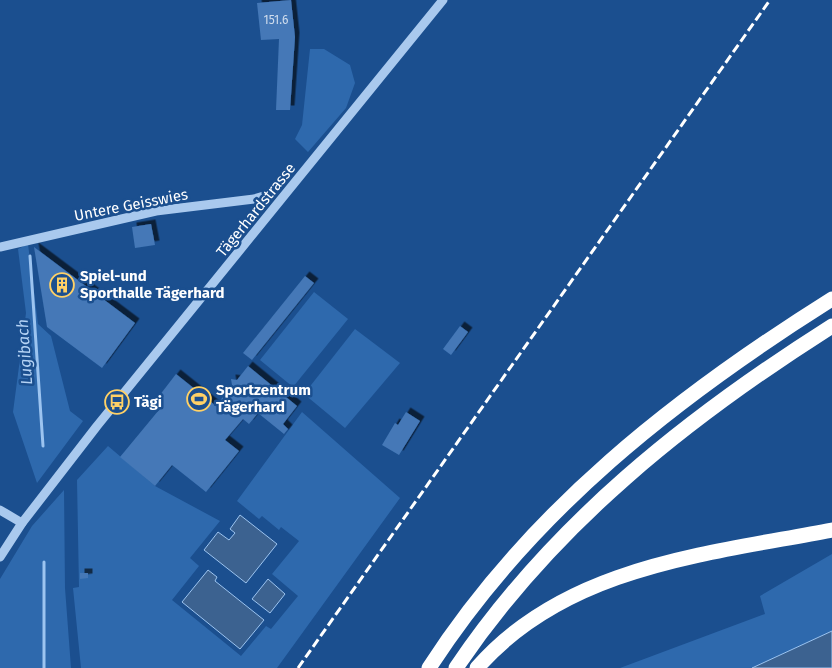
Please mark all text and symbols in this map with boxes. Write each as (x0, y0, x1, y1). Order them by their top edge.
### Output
house number: 151.6 (264, 13, 288, 27)
street label: Tägerhardstrasse (213, 159, 299, 261)
street label: Untere Geisswies (73, 185, 189, 225)
place label: Spiel-und Sporthalle Tägerhard (80, 267, 225, 302)
building icon: Spiel-und Sporthalle Tägerhard (49, 272, 75, 298)
water label: Lugibach (13, 318, 36, 385)
place label: Sportzentrum Tägerhard (216, 381, 311, 416)
sports icon: Sportzentrum Tägerhard (186, 386, 212, 412)
bus stop icon: Tägi (104, 389, 130, 415)
place label: Tägi (134, 393, 162, 411)

